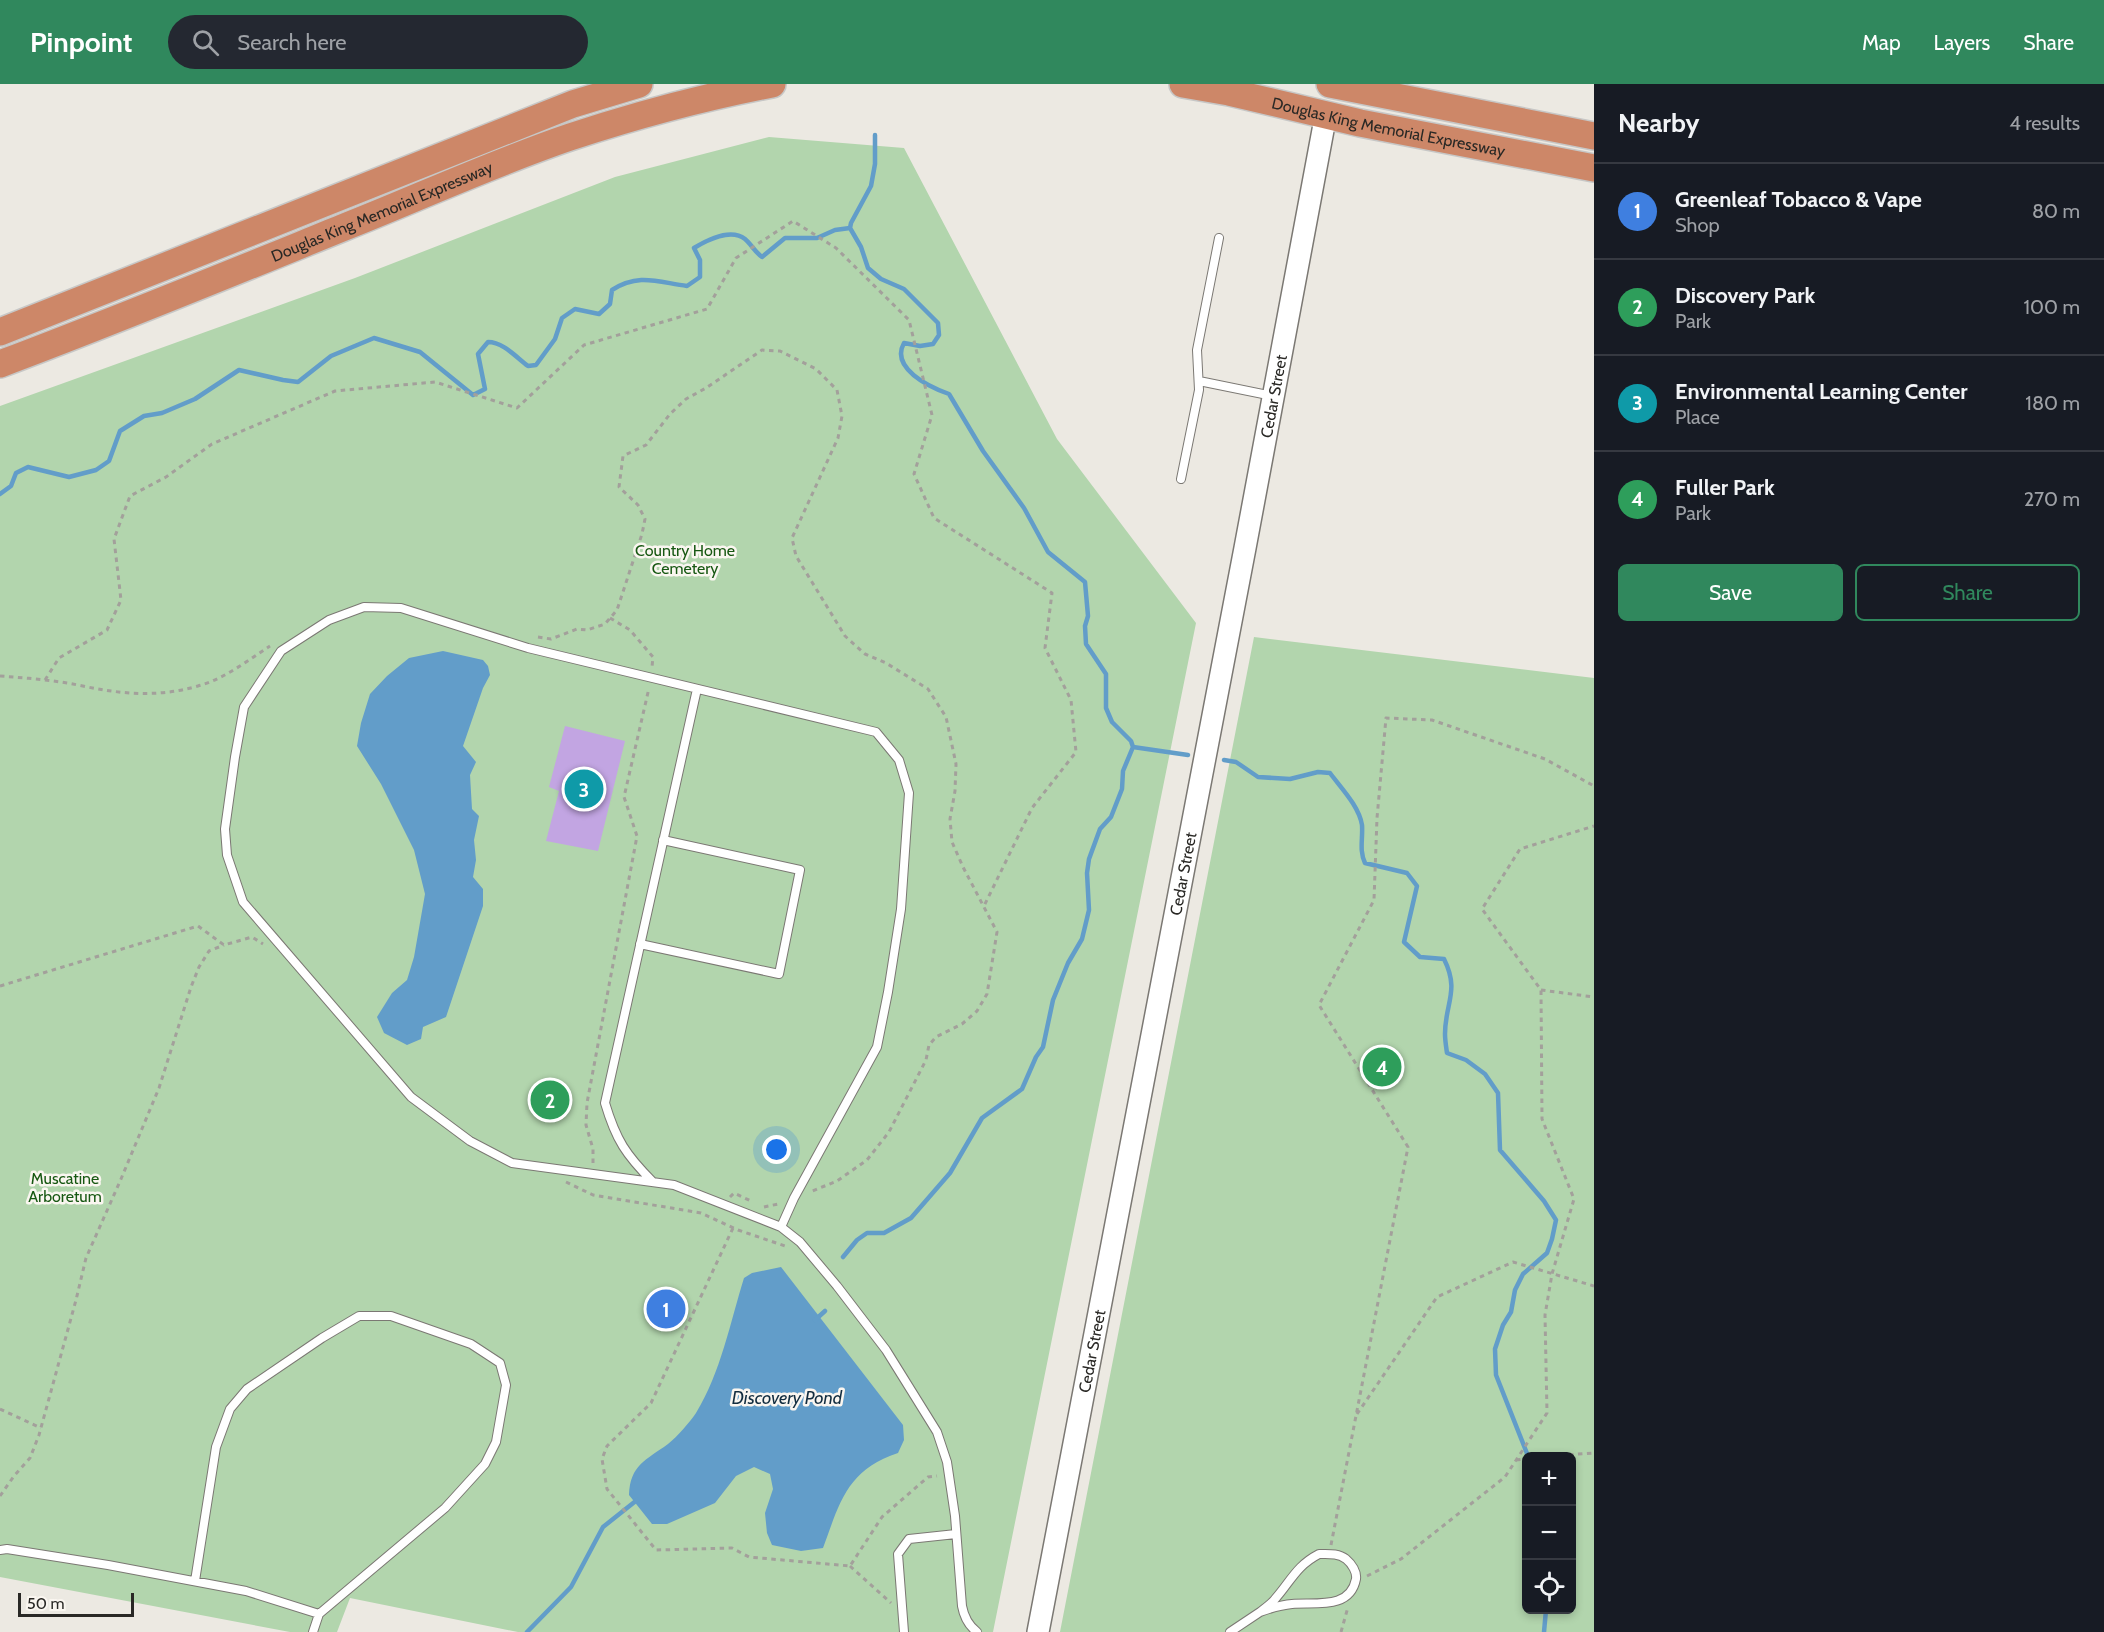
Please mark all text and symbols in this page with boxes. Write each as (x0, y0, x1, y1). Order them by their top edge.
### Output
search box (168, 15, 588, 69)
text: Pinpoint (30, 25, 132, 59)
icon: search (189, 26, 222, 59)
text: Search here (237, 29, 347, 56)
text: Map (1862, 30, 1901, 55)
text: Layers (1934, 30, 1990, 55)
text: Share (2023, 30, 2074, 55)
street label: Douglas King Memorial Expressway (1270, 93, 1507, 161)
text: Nearby (1618, 107, 1699, 139)
text: 4 results (2009, 111, 2080, 135)
street label: Douglas King Memorial Expressway (268, 158, 495, 266)
text: Greenleaf Tobacco & Vape (1675, 186, 1922, 213)
text: 1 (1634, 199, 1641, 223)
text: 80 m (2032, 199, 2080, 223)
text: Shop (1675, 213, 1720, 237)
text: Discovery Park (1675, 282, 1815, 309)
text: 2 (1632, 295, 1643, 319)
text: 100 m (2024, 295, 2080, 319)
text: Park (1675, 309, 1711, 333)
street label: Cedar Street (1257, 353, 1291, 439)
text: Environmental Learning Center (1675, 378, 1968, 405)
text: 3 (1632, 391, 1643, 415)
text: 180 m (2025, 391, 2080, 415)
text: Place (1675, 405, 1720, 429)
text: Fuller Park (1675, 474, 1775, 501)
text: 4 (1631, 487, 1644, 511)
text: 270 m (2024, 487, 2080, 511)
text: Park (1675, 501, 1711, 525)
park label: Country Home Cemetery (635, 541, 735, 578)
button: Save (1618, 564, 1843, 621)
button: Share (1855, 564, 2080, 621)
pin: 3 (564, 766, 604, 812)
street label: Cedar Street (1166, 830, 1201, 917)
pin: 4 (1362, 1044, 1402, 1090)
pin: 2 (530, 1078, 570, 1122)
your location (762, 1135, 791, 1164)
park label: Muscatine Arboretum (28, 1169, 102, 1206)
pin: 1 (646, 1286, 686, 1332)
street label: Cedar Street (1075, 1307, 1109, 1394)
water label: Discovery Pond (732, 1387, 843, 1409)
map controls (1522, 1452, 1576, 1614)
button: + (1522, 1452, 1576, 1506)
button: − (1522, 1506, 1576, 1560)
button: locate (1522, 1560, 1576, 1614)
scale bar (18, 1590, 134, 1618)
text: 50 m (27, 1594, 64, 1613)

